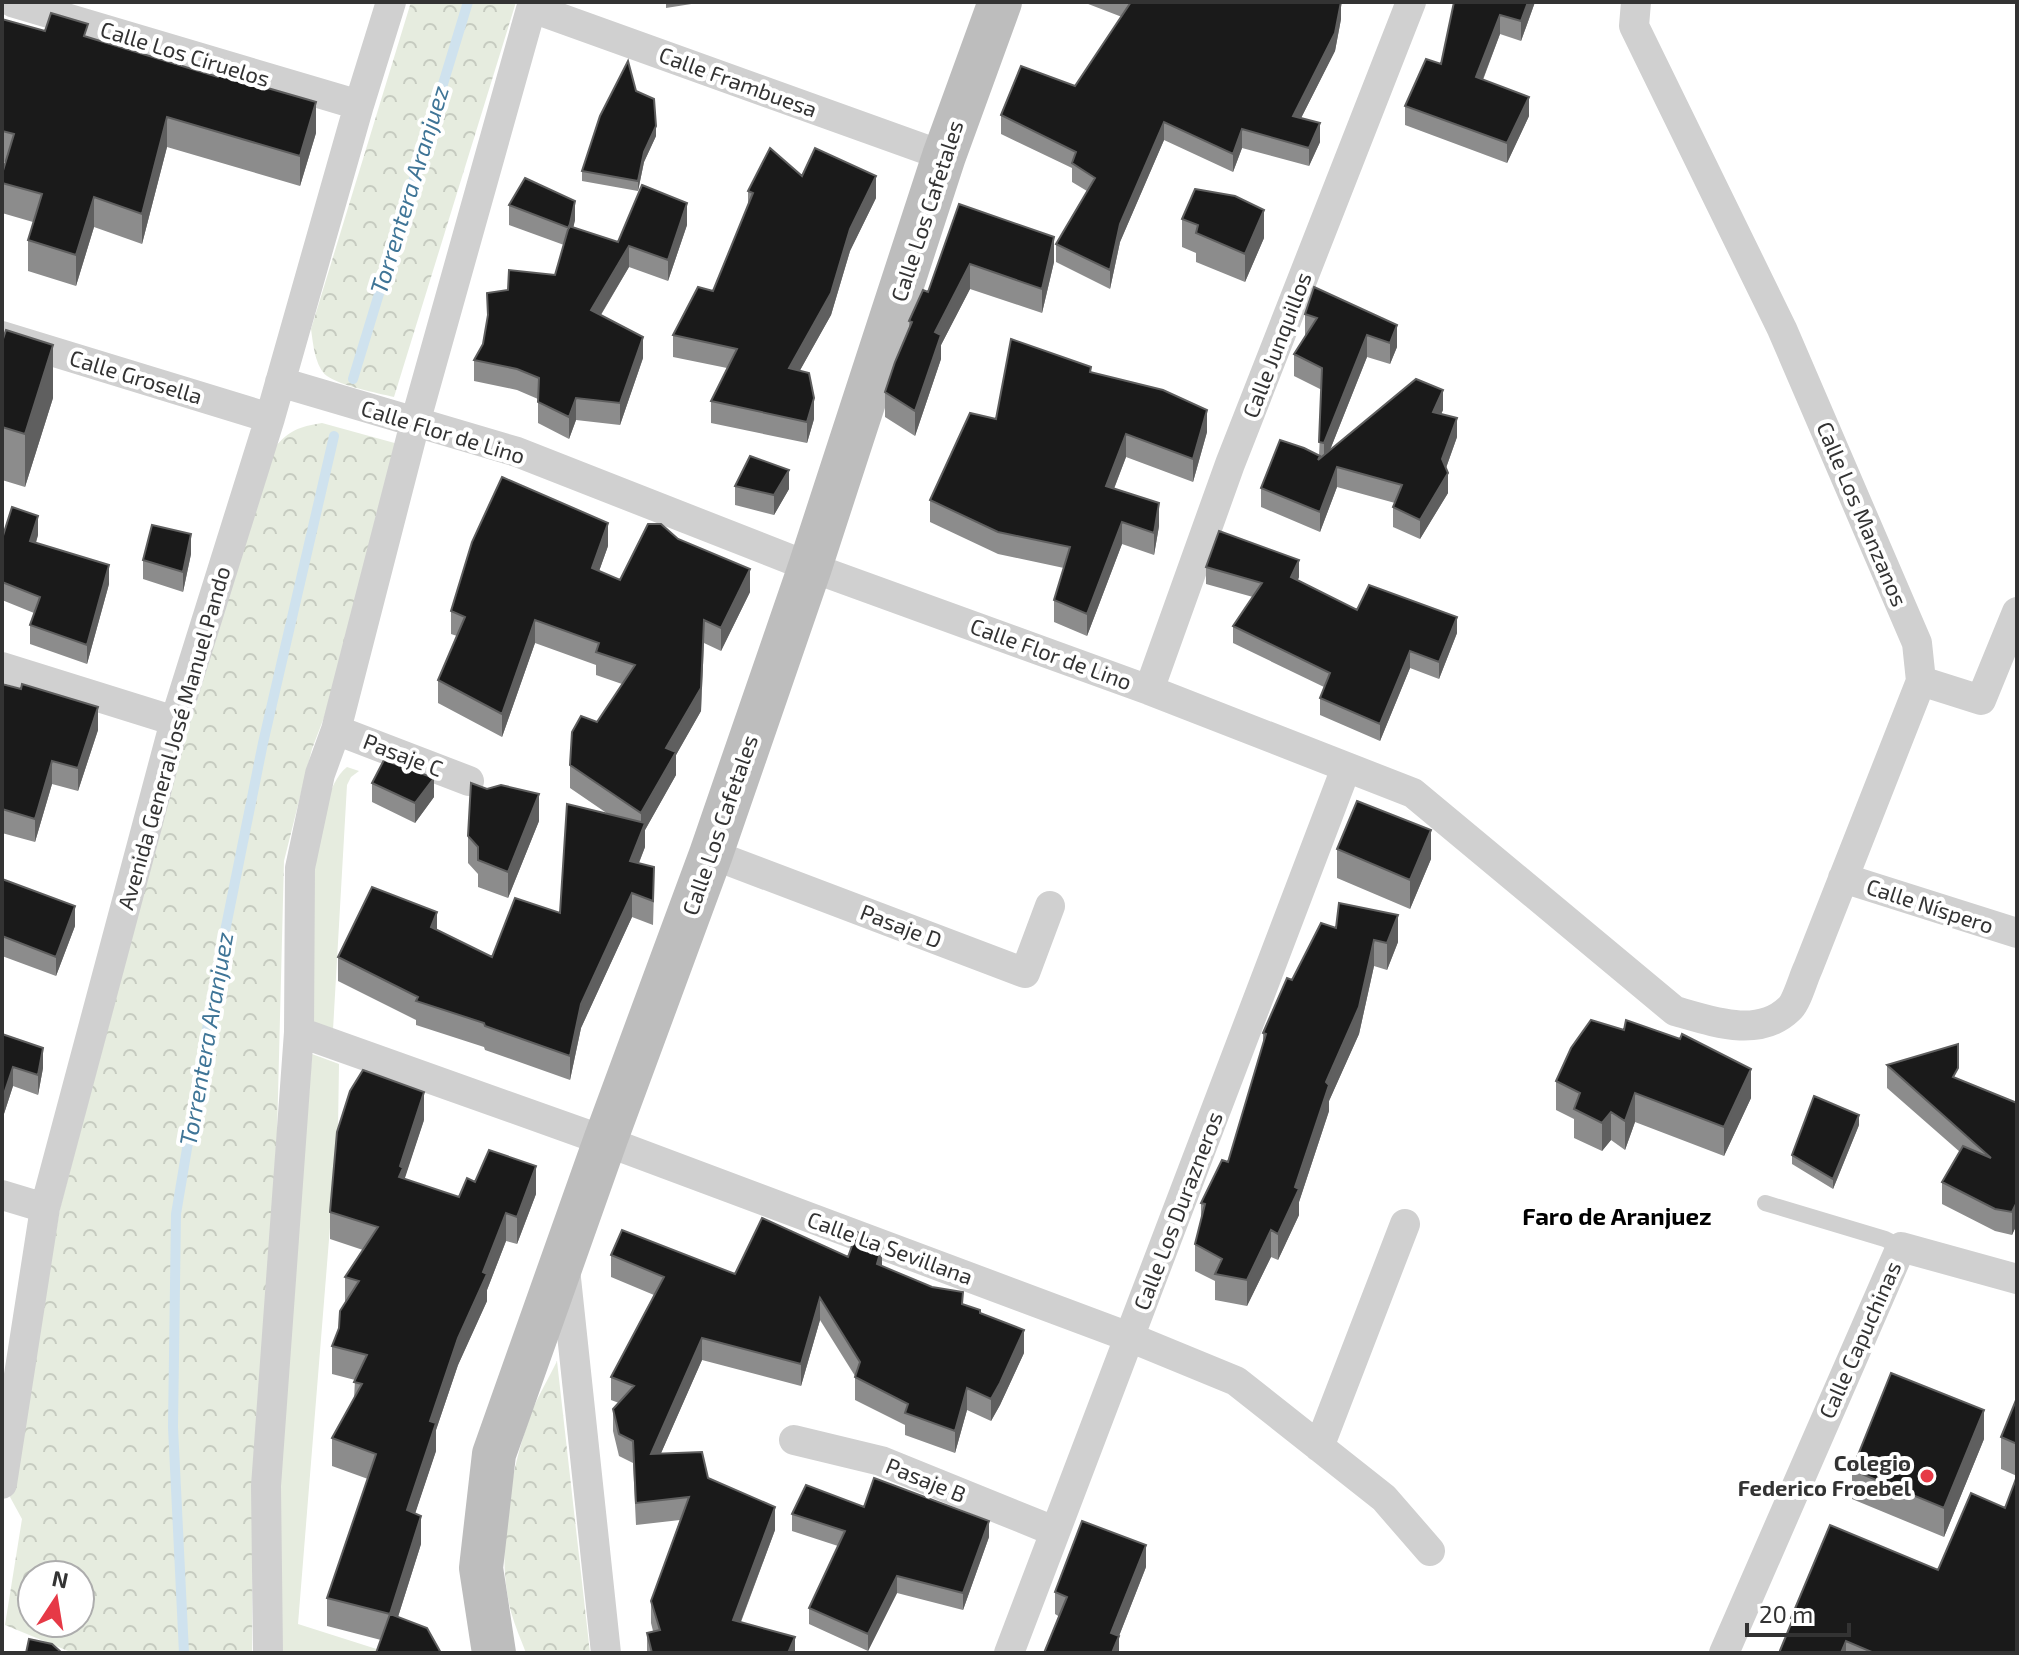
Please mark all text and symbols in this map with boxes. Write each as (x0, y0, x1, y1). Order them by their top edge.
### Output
street label: Calle Los Ciruelos (98, 15, 273, 91)
street label: Calle Frambuesa (656, 40, 821, 122)
water label: Torrentera Aranjuez (363, 82, 454, 297)
street label: Calle Los Cafetales (885, 117, 968, 305)
street label: Calle Junquillos (1236, 268, 1316, 421)
street label: Calle Grosella (67, 344, 206, 409)
street label: Calle Flor de Lino (358, 394, 528, 468)
street label: Calle Los Manzanos (1812, 417, 1914, 610)
street label: Avenida General José Manuel Pando (111, 563, 235, 912)
street label: Calle Flor de Lino (967, 612, 1136, 694)
street label: Pasaje C (360, 727, 447, 782)
street label: Calle Los Cafetales (676, 731, 762, 918)
street label: Calle Níspero (1863, 872, 1997, 938)
street label: Pasaje D (857, 898, 946, 953)
water label: Torrentera Aranjuez (172, 930, 239, 1148)
street label: Calle Los Durazneros (1127, 1108, 1227, 1313)
district label: Faro de Aranjuez (1522, 1201, 1712, 1230)
street label: Calle La Sevillana (804, 1205, 977, 1289)
street label: Calle Capuchinas (1813, 1257, 1905, 1422)
place label: Colegio Federico Froebel (1738, 1449, 1912, 1500)
street label: Pasaje B (882, 1451, 970, 1508)
marker: Colegio Federico Froebel (1918, 1467, 1936, 1485)
north arrow (16, 1559, 96, 1639)
text: N (50, 1564, 71, 1593)
scale bar (1747, 1587, 1849, 1637)
text: 20 m (1759, 1599, 1813, 1628)

